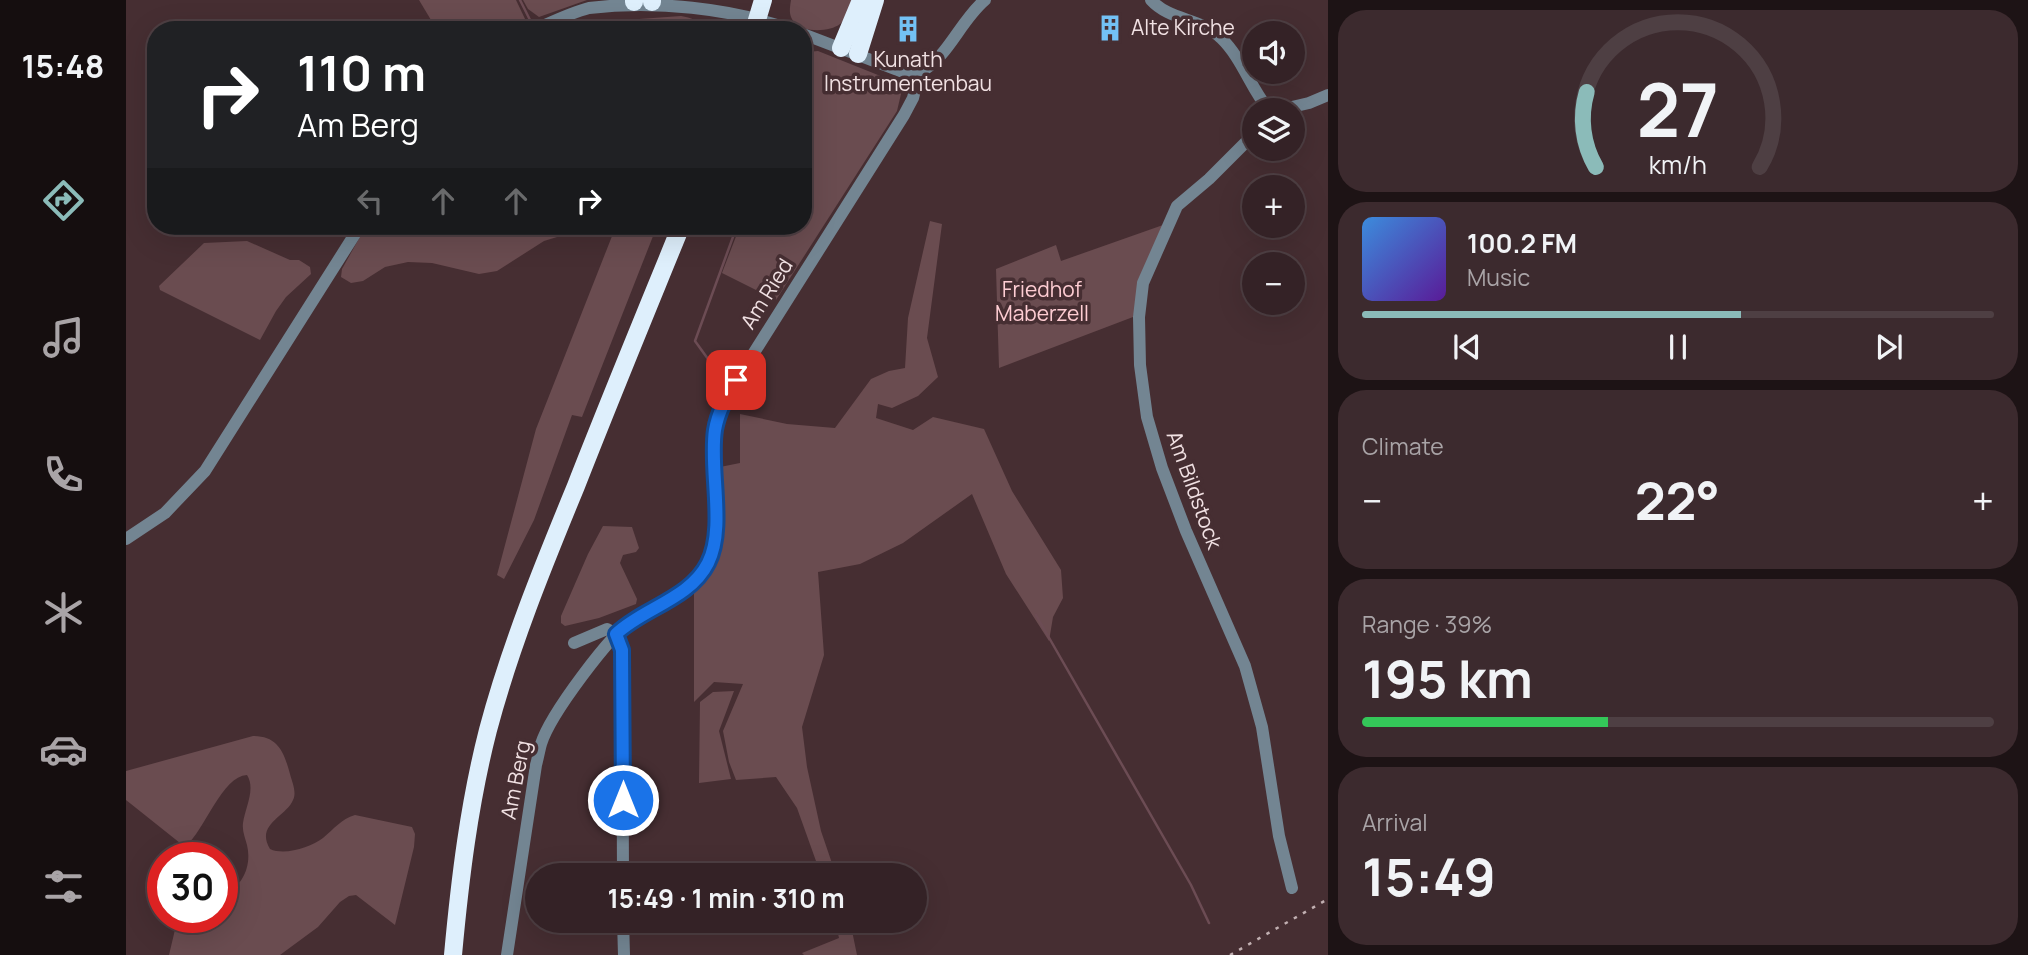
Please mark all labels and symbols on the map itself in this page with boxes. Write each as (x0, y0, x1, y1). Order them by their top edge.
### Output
building icon: Alte Kirche (1095, 13, 1125, 43)
place label: Alte Kirche (1131, 13, 1235, 41)
building icon: Kunath Instrumentenbau (893, 14, 923, 44)
place label: Kunath Instrumentenbau (824, 45, 992, 97)
street label: Am Ried (734, 253, 799, 334)
park label: Friedhof Maberzell (995, 275, 1089, 327)
pin (706, 350, 766, 410)
street label: Am Bildstock (1161, 427, 1229, 553)
street label: Am Berg (494, 738, 536, 822)
position arrow (586, 763, 660, 837)
speed limit sign: 30 (147, 842, 238, 933)

